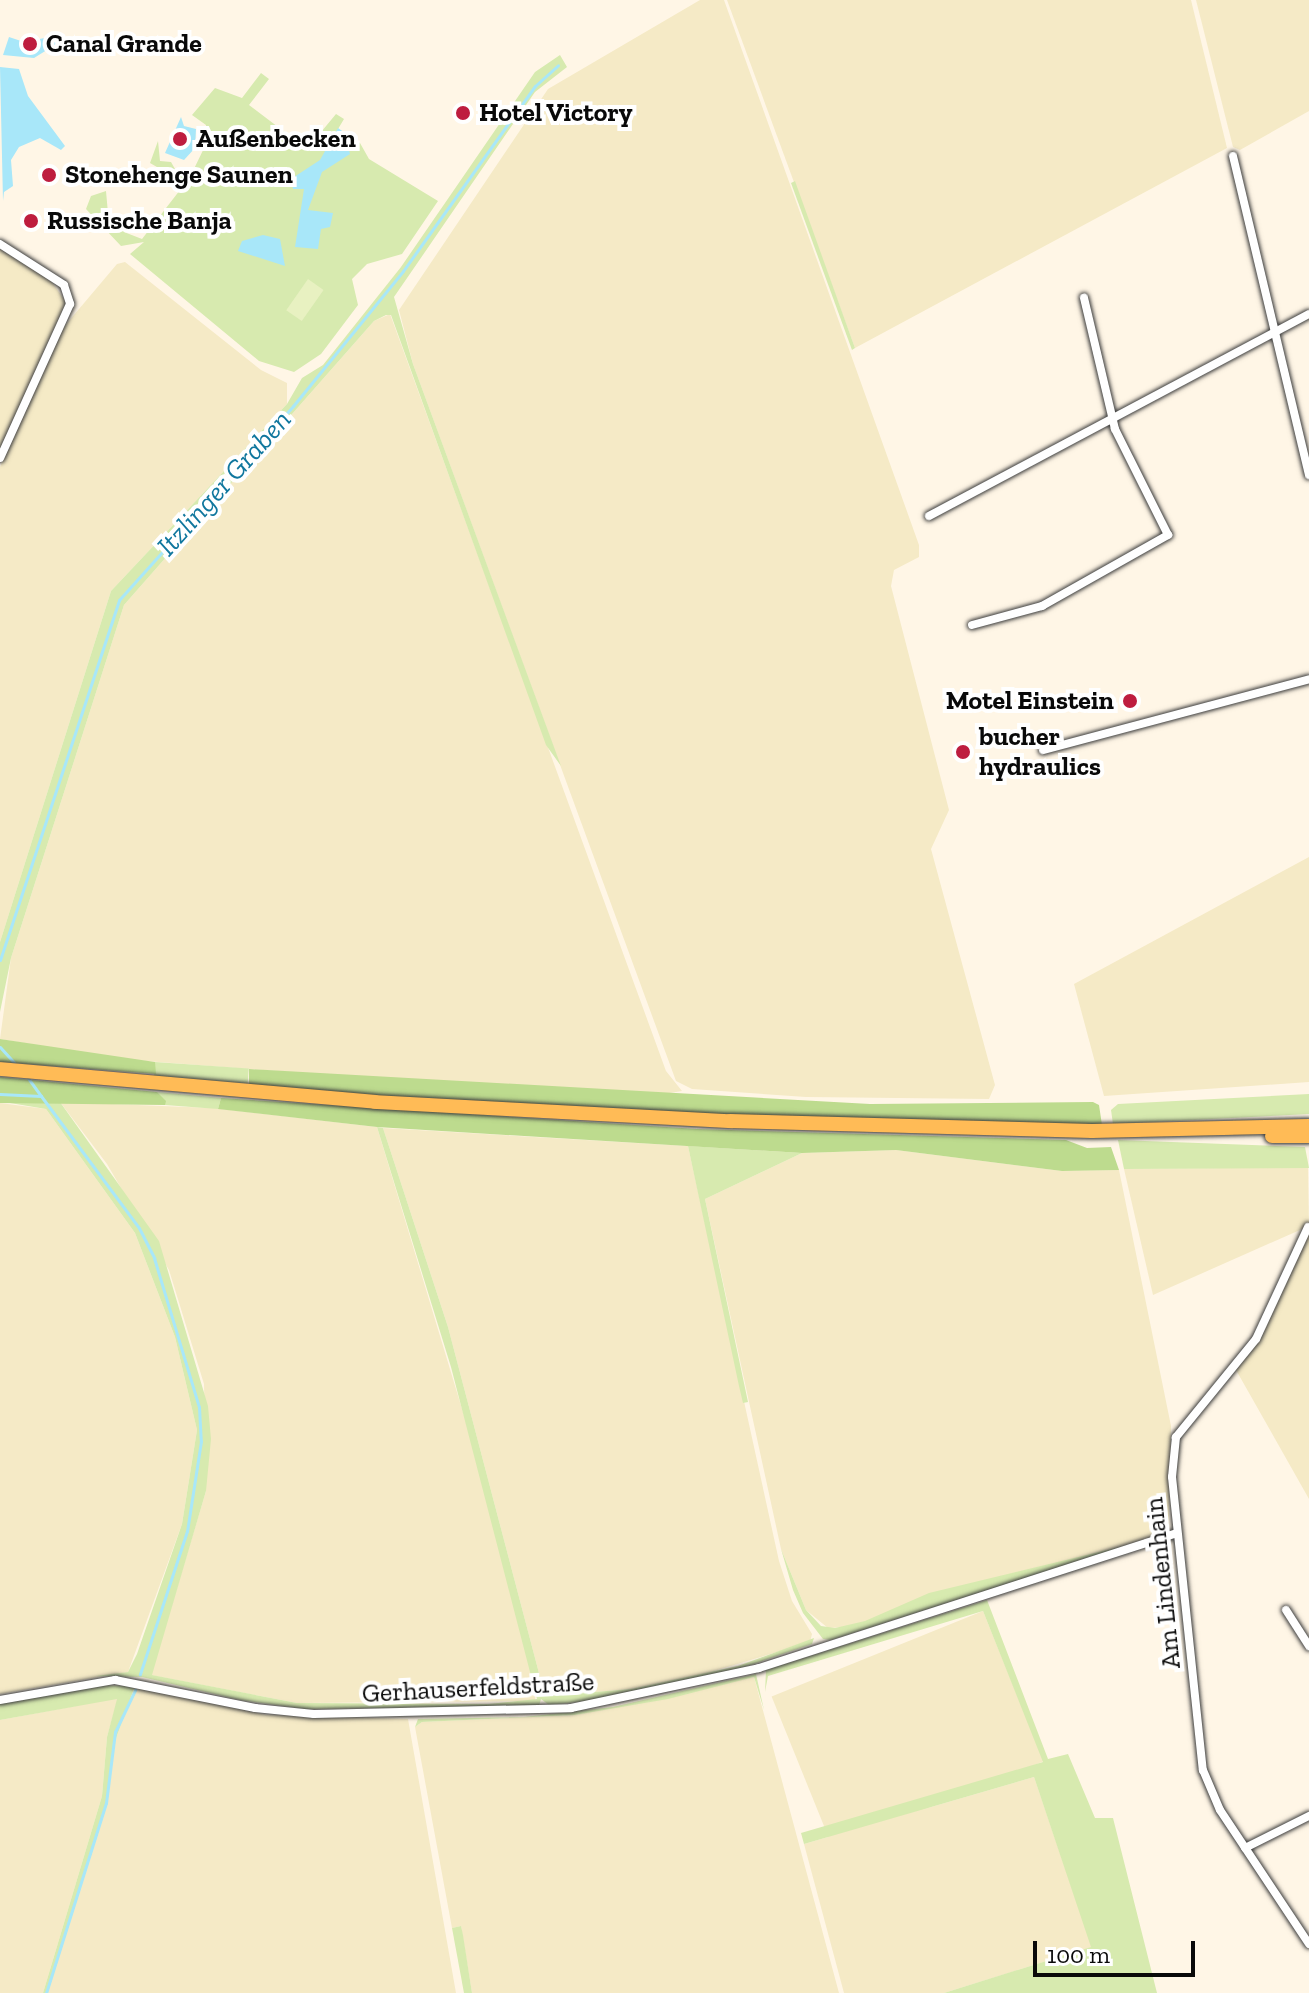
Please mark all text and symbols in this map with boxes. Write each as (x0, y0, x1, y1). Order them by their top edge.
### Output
place label: Canal Grande (46, 28, 202, 60)
marker: Canal Grande (21, 35, 39, 53)
place label: Hotel Victory (479, 97, 633, 129)
marker: Hotel Victory (454, 104, 472, 122)
place label: Außenbecken (196, 123, 356, 155)
marker: Außenbecken (171, 130, 189, 148)
place label: Stonehenge Saunen (65, 159, 293, 191)
marker: Stonehenge Saunen (40, 166, 58, 184)
place label: Russische Banja (47, 205, 232, 237)
marker: Russische Banja (22, 212, 40, 230)
water label: Itzlinger Graben (150, 403, 298, 563)
place label: Motel Einstein (946, 685, 1114, 717)
marker: Motel Einstein (1121, 692, 1139, 710)
place label: bucher hydraulics (979, 721, 1101, 782)
marker: bucher hydraulics (954, 743, 972, 761)
street label: Am Lindenhain (1138, 1496, 1188, 1670)
street label: Gerhauserfeldstraße (361, 1666, 595, 1710)
scale bar (1037, 1925, 1199, 1975)
text: 100 m (1047, 1940, 1110, 1969)

